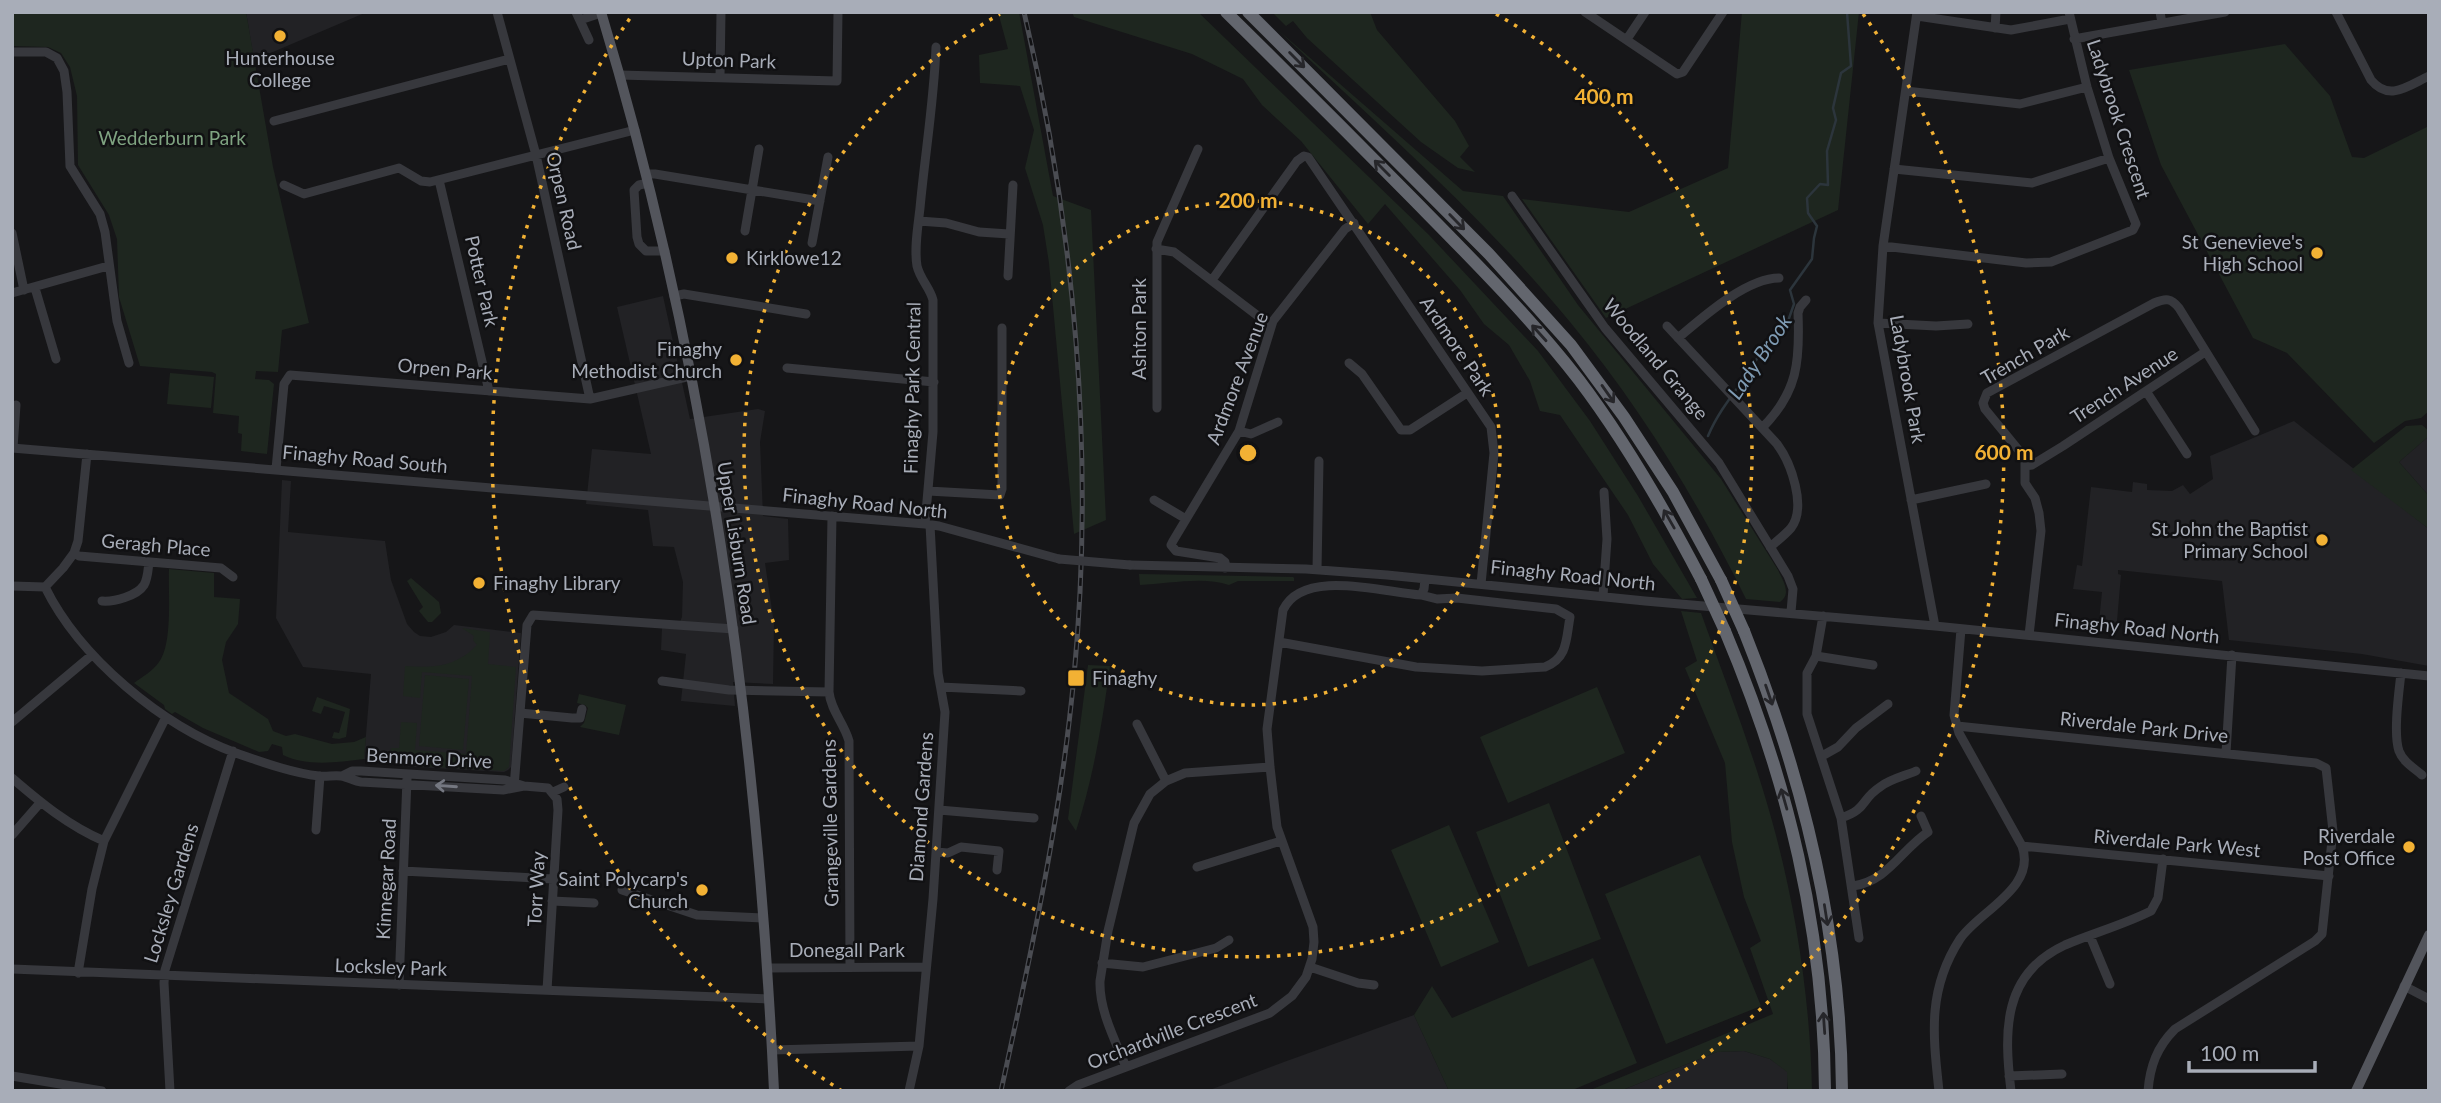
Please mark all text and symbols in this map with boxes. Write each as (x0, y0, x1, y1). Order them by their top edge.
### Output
marker: Hunterhouse College (272, 28, 288, 44)
street label: Ladybrook Crescent (2083, 36, 2156, 202)
place label: Hunterhouse College (225, 46, 335, 91)
street label: Upton Park (681, 46, 777, 73)
one-way arrow (1288, 51, 1305, 68)
text: 400 m (1574, 83, 1634, 108)
park label: Wedderburn Park (98, 126, 246, 149)
street label: Orpen Road (542, 149, 587, 252)
one-way arrow (1374, 160, 1391, 177)
text: 200 m (1218, 187, 1278, 212)
one-way arrow (1448, 213, 1465, 230)
place label: St Genevieve's High School (2182, 230, 2303, 275)
street label: Potter Park (461, 233, 504, 329)
marker: St Genevieve's High School (2309, 245, 2325, 261)
place label: Kirklowe12 (746, 246, 842, 269)
marker: Kirklowe12 (724, 250, 740, 266)
street label: Ashton Park (1127, 278, 1150, 380)
street label: Ardmore Park (1416, 292, 1499, 400)
street label: Woodland Grange (1599, 293, 1714, 424)
street label: Finaghy Park Central (898, 302, 925, 474)
street label: Ardmore Avenue (1201, 308, 1272, 447)
water label: Lady Brook (1721, 308, 1797, 403)
street label: Ladybrook Park (1886, 313, 1931, 445)
street label: Trench Park (1977, 320, 2073, 389)
one-way arrow (1531, 324, 1547, 342)
place label: Finaghy Methodist Church (571, 337, 722, 382)
street label: Trench Avenue (2066, 341, 2182, 428)
marker: Finaghy Methodist Church (728, 352, 744, 368)
street label: Orpen Park (397, 353, 494, 384)
one-way arrow (1601, 384, 1615, 403)
text: 600 m (1974, 439, 2034, 464)
street label: Finaghy Road South (281, 440, 449, 477)
centre of rings (1236, 441, 1260, 465)
street label: Upper Lisburn Road (713, 460, 762, 626)
street label: Finaghy Road North (781, 482, 949, 523)
one-way arrow (1662, 510, 1676, 530)
place label: St John the Baptist Primary School (2151, 517, 2308, 562)
street label: Geragh Place (100, 528, 212, 561)
marker: St John the Baptist Primary School (2314, 532, 2330, 548)
street label: Finaghy Road North (1489, 554, 1657, 595)
place label: Finaghy Library (493, 571, 621, 594)
marker: Finaghy Library (471, 575, 487, 591)
street label: Finaghy Road North (2053, 607, 2221, 648)
place label: Finaghy (1092, 666, 1158, 689)
marker: Finaghy (1066, 668, 1086, 688)
one-way arrow (1764, 683, 1776, 705)
street label: Riverdale Park Drive (2059, 706, 2229, 747)
street label: Diamond Gardens (904, 731, 937, 883)
street label: Grangeville Gardens (817, 739, 842, 907)
street label: Benmore Drive (366, 743, 492, 772)
one-way arrow (435, 779, 458, 792)
one-way arrow (1777, 788, 1790, 810)
street label: Kinnegar Road (371, 818, 400, 940)
street label: Locksley Gardens (138, 820, 203, 965)
street label: Riverdale Park West (2093, 824, 2262, 861)
place label: Riverdale Post Office (2302, 824, 2395, 869)
marker: Riverdale Post Office (2401, 839, 2417, 855)
street label: Torr Way (522, 851, 549, 927)
place label: Saint Polycarp's Church (558, 867, 688, 912)
marker: Saint Polycarp's Church (694, 882, 710, 898)
one-way arrow (1820, 903, 1833, 925)
street label: Donegall Park (789, 938, 905, 961)
street label: Locksley Park (334, 953, 448, 980)
street label: Orchardville Crescent (1084, 988, 1260, 1073)
one-way arrow (1817, 1012, 1830, 1034)
scale bar (2189, 1030, 2315, 1074)
text: 100 m (2200, 1040, 2259, 1065)

